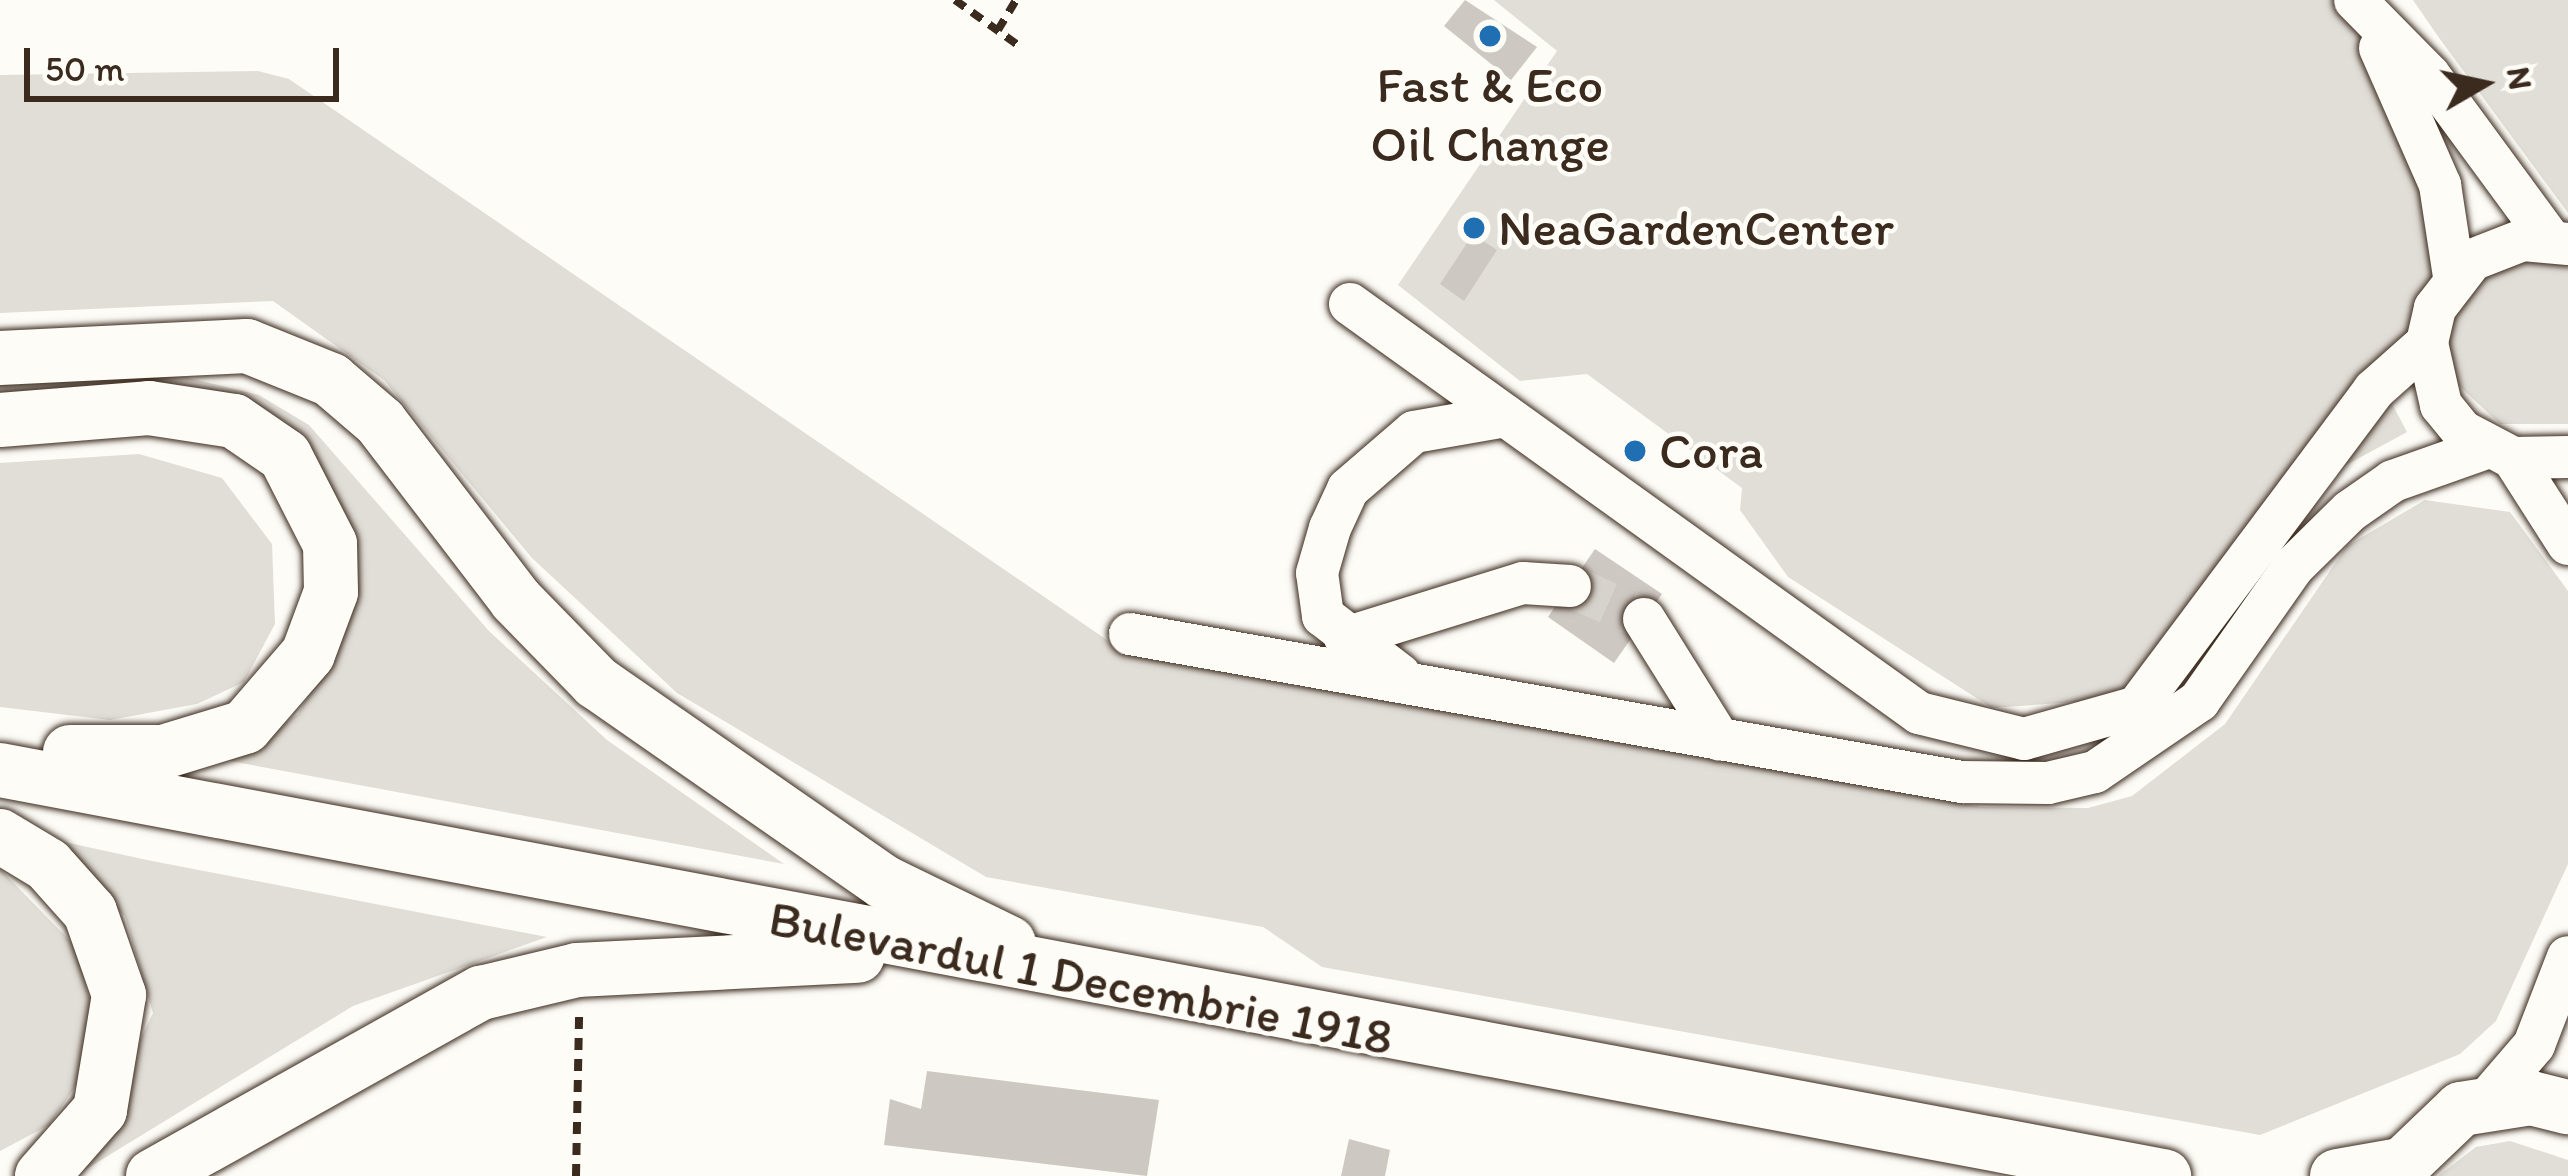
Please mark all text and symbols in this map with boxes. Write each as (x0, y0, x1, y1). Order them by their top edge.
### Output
marker: Fast & Eco Oil Change (1477, 23, 1503, 49)
scale bar (30, 24, 345, 98)
north arrow (2424, 24, 2544, 144)
text: 50 m (45, 47, 124, 90)
place label: Fast & Eco Oil Change (1370, 55, 1610, 175)
text: N (2499, 64, 2541, 92)
place label: NeaGardenCenter (1498, 197, 1894, 259)
marker: NeaGardenCenter (1461, 215, 1487, 241)
place label: Cora (1659, 420, 1763, 482)
marker: Cora (1622, 438, 1648, 464)
street label: Bulevardul 1 Decembrie 1918 (765, 888, 1397, 1068)

